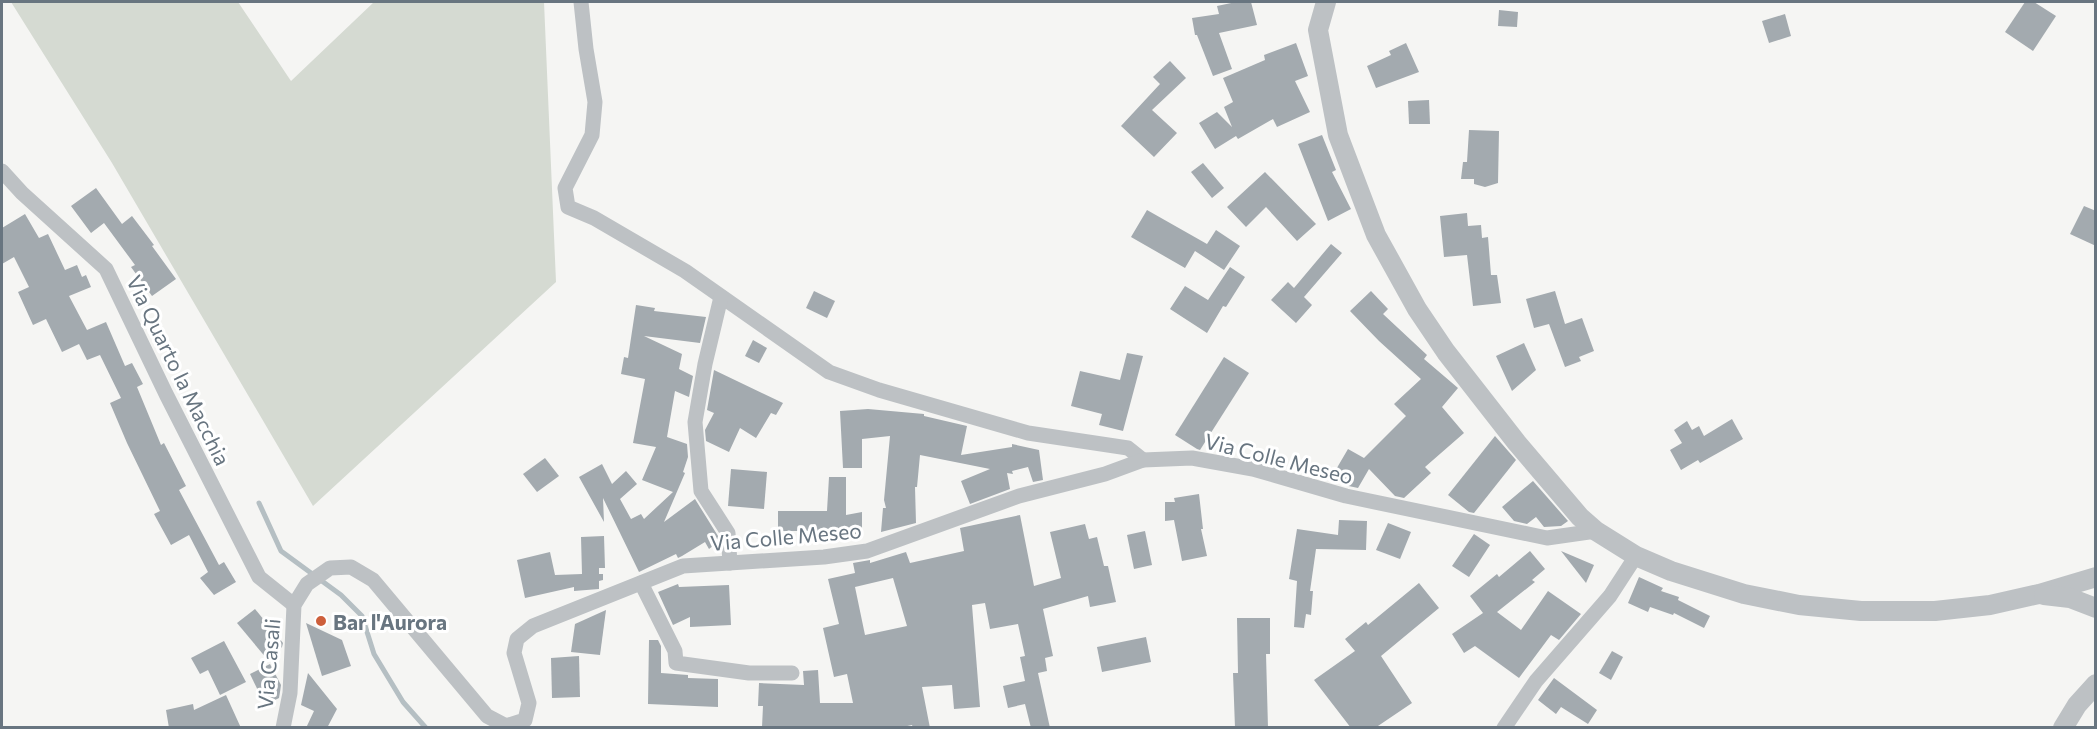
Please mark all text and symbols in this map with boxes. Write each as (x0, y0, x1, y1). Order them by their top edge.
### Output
street label: Via Quarto la Macchia (122, 271, 236, 469)
street label: Via Colle Meseo (1202, 428, 1356, 488)
street label: Via Colle Meseo (709, 517, 863, 555)
place label: Bar l'Aurora (333, 609, 447, 634)
marker: Bar l'Aurora (314, 614, 328, 628)
street label: Via Casali (252, 617, 284, 711)

